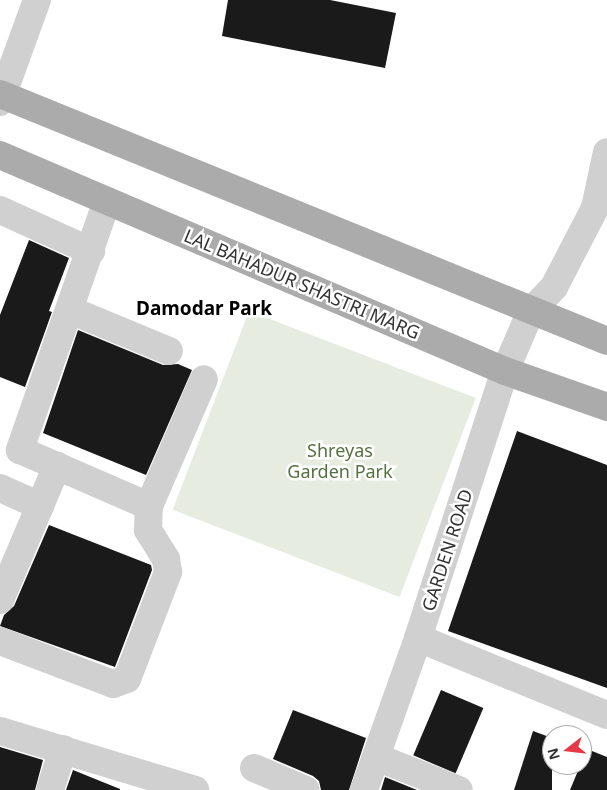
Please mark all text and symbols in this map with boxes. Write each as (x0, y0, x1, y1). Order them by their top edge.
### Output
street label: LAL BAHADUR SHASTRI MARG (181, 224, 423, 344)
district label: Damodar Park (136, 298, 272, 320)
park label: Shreyas Garden Park (287, 440, 393, 482)
street label: GARDEN ROAD (417, 486, 477, 614)
north arrow (542, 725, 592, 775)
text: N (542, 746, 564, 762)

